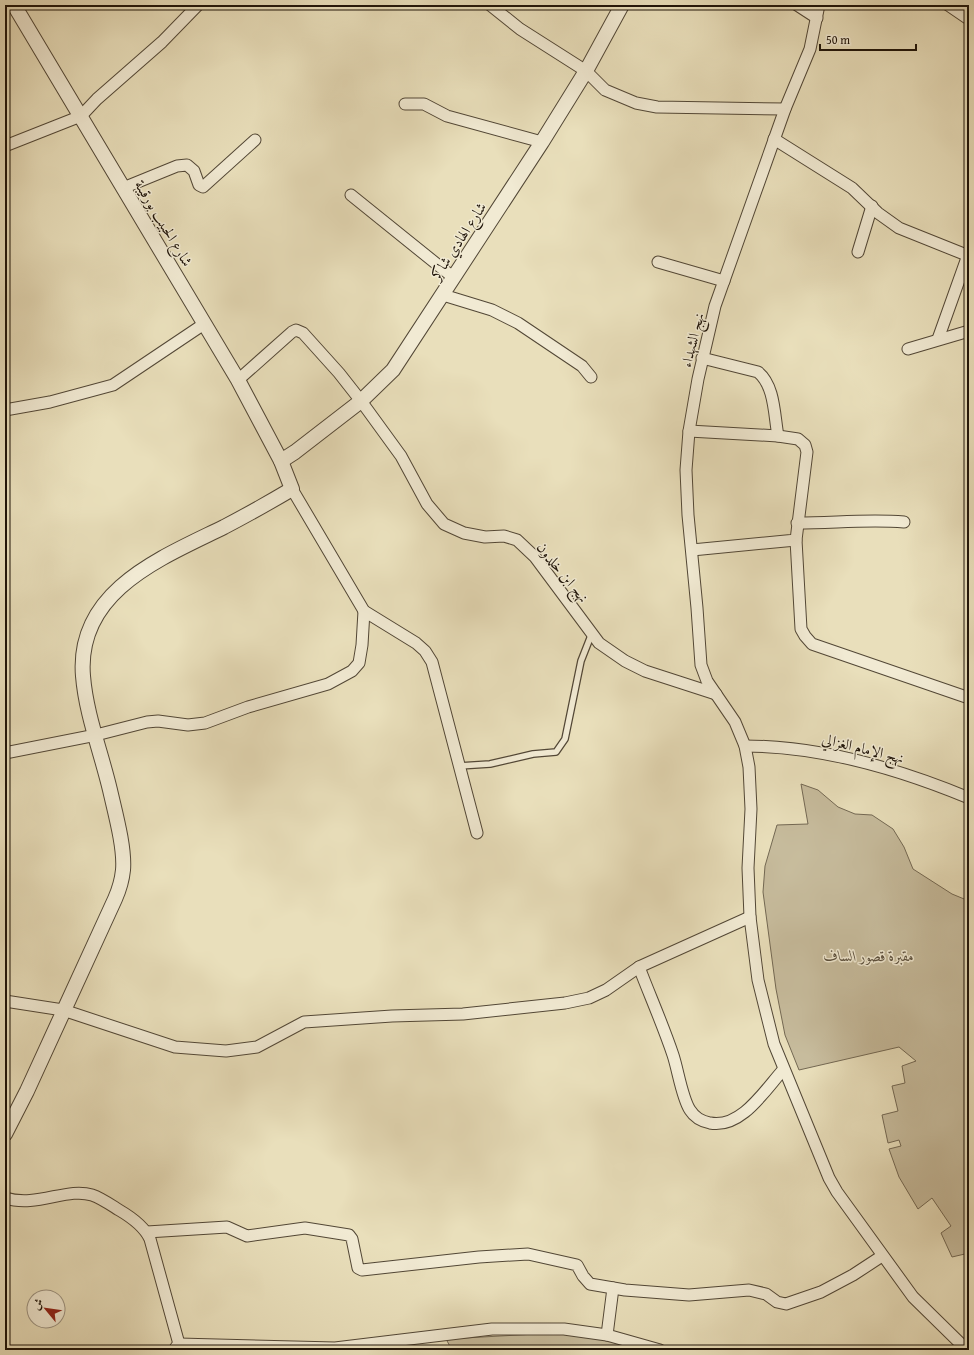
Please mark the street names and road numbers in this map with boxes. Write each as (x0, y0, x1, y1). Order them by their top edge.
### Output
street label: شارع الحبيب بورقيبة (127, 176, 198, 272)
street label: شارع الهادي شاكر (424, 198, 494, 287)
street label: نهج الشهداء (675, 311, 713, 370)
street label: نهج ابن خلدون (529, 537, 594, 609)
street label: نهج الإمام الغزالي (819, 728, 906, 772)

